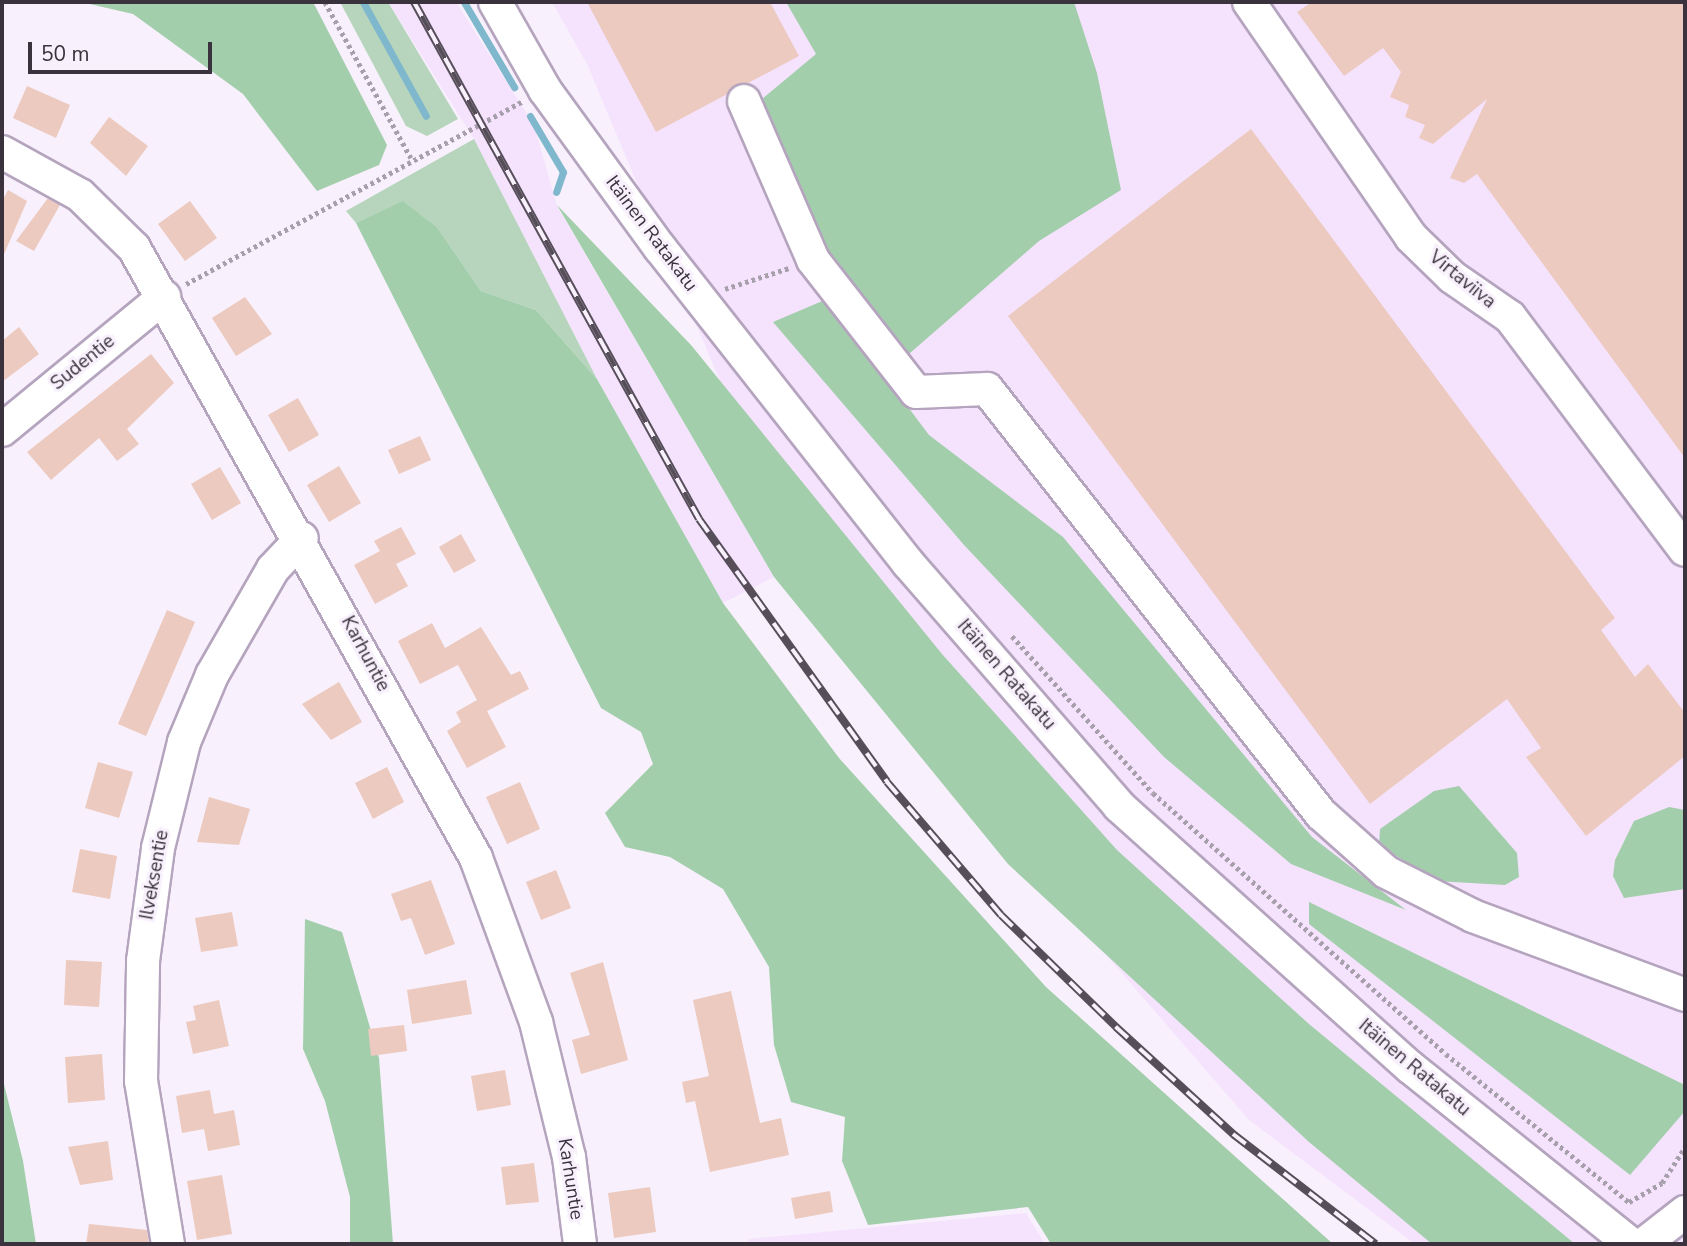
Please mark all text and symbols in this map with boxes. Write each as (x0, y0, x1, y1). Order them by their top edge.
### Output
scale bar (32, 28, 215, 72)
text: 50 m (41, 40, 90, 68)
street label: Itäinen Ratakatu (600, 172, 702, 296)
street label: Virtaviiva (1424, 246, 1500, 314)
street label: Sudentie (46, 330, 120, 396)
street label: Karhuntie (336, 612, 394, 696)
street label: Itäinen Ratakatu (952, 615, 1060, 735)
street label: Ilveksentie (136, 828, 174, 922)
street label: Itäinen Ratakatu (1354, 1015, 1474, 1121)
street label: Karhuntie (552, 1137, 588, 1221)

